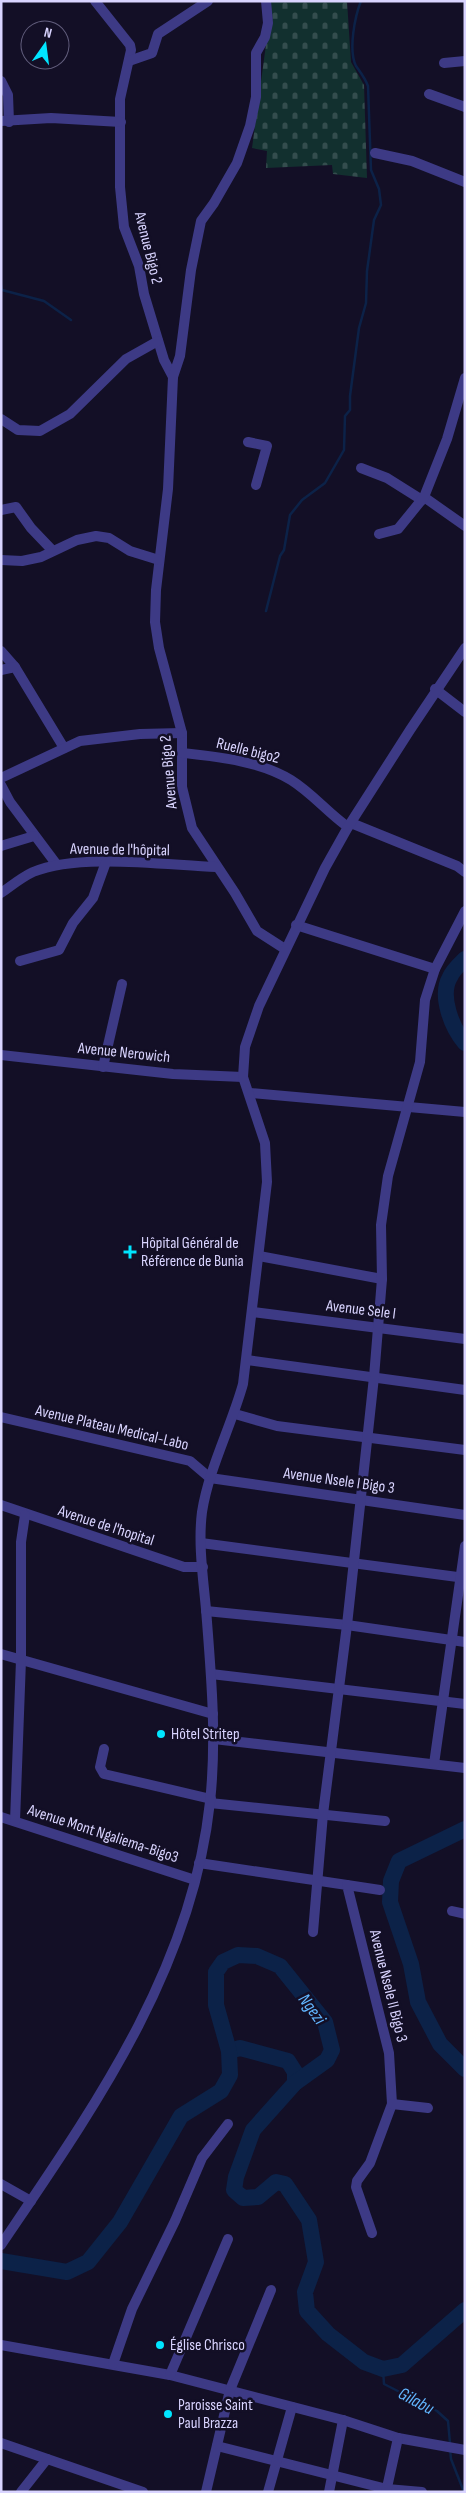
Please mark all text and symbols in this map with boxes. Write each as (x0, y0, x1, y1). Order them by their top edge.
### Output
north arrow (20, 20, 70, 70)
text: N (42, 24, 54, 42)
street label: Avenue Bigo 2 (130, 209, 166, 286)
street label: Avenue Bigo 2 (156, 734, 182, 811)
street label: Ruelle bigo2 (214, 734, 282, 768)
street label: Avenue de l'hôpital (69, 840, 170, 860)
street label: Avenue Nerowich (76, 1039, 171, 1067)
place label: Hôpital Général de Référence de Bunia (141, 1234, 244, 1271)
marker: Hôpital Général de Référence de Bunia (123, 1245, 137, 1259)
street label: Avenue Sele I (324, 1296, 397, 1324)
street label: Avenue Plateau Medical-Labo (33, 1401, 190, 1455)
street label: Avenue Nsele I Bigo 3 (281, 1464, 396, 1498)
street label: Avenue de l'hopital (55, 1501, 156, 1550)
place label: Hôtel Stritep (171, 1725, 240, 1744)
marker: Hôtel Stritep (155, 1728, 167, 1740)
street label: Avenue Mont Ngaliema-Bigo3 (24, 1800, 181, 1867)
street label: Avenue Nsele II Bigo 3 (365, 1927, 411, 2044)
water label: Ngezi (294, 1989, 331, 2029)
place label: Église Chrisco (170, 2336, 245, 2355)
marker: Église Chrisco (154, 2339, 166, 2351)
water label: Gilabu (395, 2383, 438, 2419)
place label: Paroisse Saint Paul Brazza (178, 2396, 253, 2433)
marker: Paroisse Saint Paul Brazza (162, 2408, 174, 2420)

